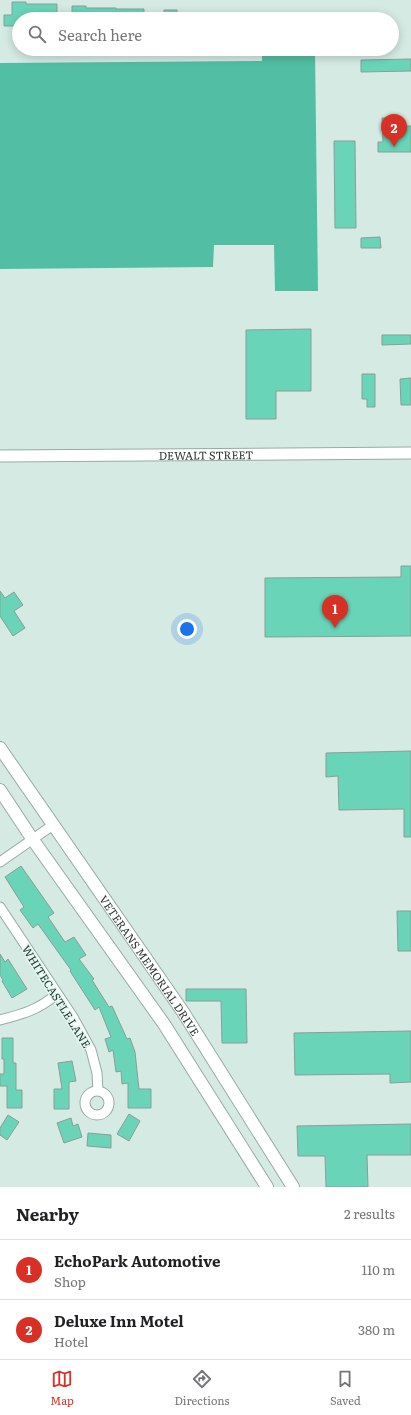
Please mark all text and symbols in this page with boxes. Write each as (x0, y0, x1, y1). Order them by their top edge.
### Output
search box (12, 12, 399, 56)
icon: search (26, 23, 48, 45)
text: Search here (58, 23, 142, 46)
pin: 2 (381, 114, 407, 147)
street label: DEWALT STREET (159, 446, 253, 463)
pin: 1 (322, 595, 348, 628)
your location (177, 619, 197, 639)
street label: VETERANS MEMORIAL DRIVE (96, 892, 204, 1039)
street label: WHITECASTLE LANE (19, 942, 95, 1050)
text: Nearby (16, 1201, 79, 1226)
text: 2 results (344, 1204, 395, 1223)
text: EchoPark Automotive (54, 1249, 220, 1272)
text: 1 (26, 1260, 32, 1279)
text: 110 m (362, 1260, 395, 1279)
text: Shop (54, 1272, 86, 1291)
text: Deluxe Inn Motel (54, 1309, 184, 1332)
text: 2 (26, 1320, 32, 1339)
text: 380 m (358, 1320, 395, 1339)
text: Hotel (54, 1332, 88, 1351)
tab: Map (50, 1368, 74, 1408)
tab: Directions (174, 1368, 229, 1408)
tab: Saved (330, 1368, 361, 1408)

